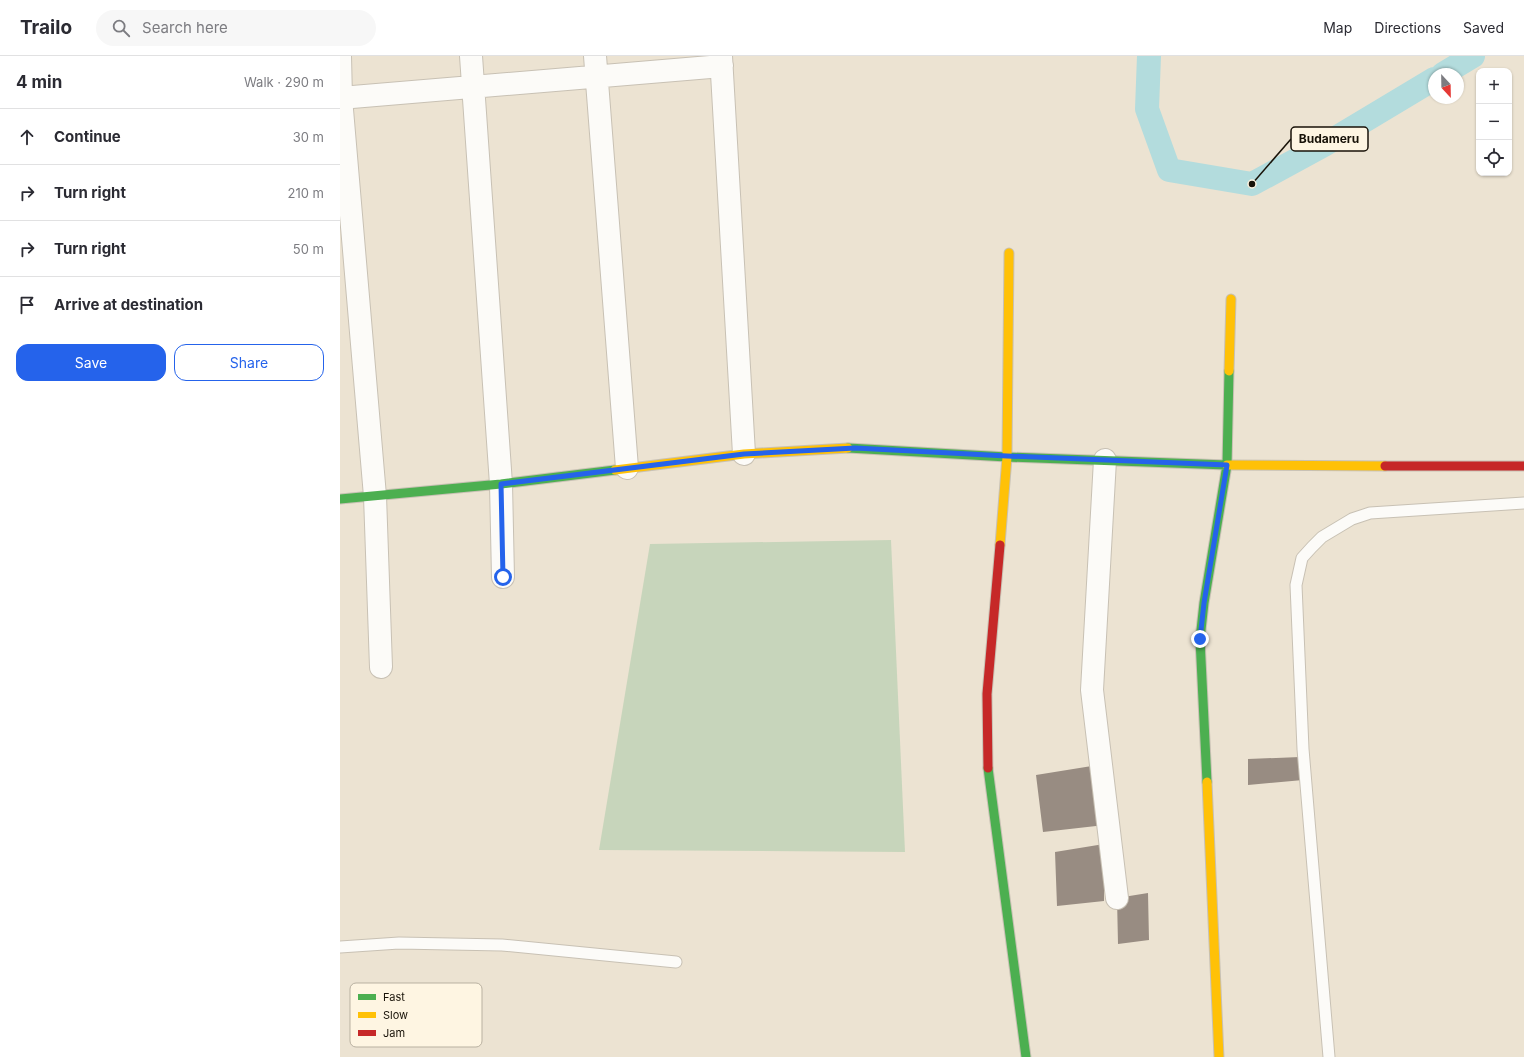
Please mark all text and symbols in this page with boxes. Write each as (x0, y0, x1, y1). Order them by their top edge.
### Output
search box (96, 10, 376, 46)
text: Trailo (20, 16, 72, 39)
icon: search (110, 17, 132, 39)
text: Search here (142, 18, 228, 37)
text: Map (1323, 19, 1352, 36)
text: Directions (1374, 19, 1441, 36)
text: Saved (1463, 19, 1504, 36)
north arrow (1428, 68, 1464, 104)
map controls (1476, 68, 1512, 176)
button: + (1476, 68, 1512, 104)
text: 4 min (16, 72, 62, 92)
text: Walk · 290 m (244, 74, 324, 90)
button: − (1476, 104, 1512, 140)
icon: ahead (16, 126, 38, 148)
text: Continue (54, 127, 121, 146)
callout: Budameru (1291, 127, 1368, 151)
text: 30 m (293, 129, 324, 145)
text: Budameru (1299, 131, 1359, 146)
button: locate (1476, 140, 1512, 176)
icon: right (16, 182, 38, 204)
text: Turn right (54, 183, 126, 202)
text: 210 m (288, 185, 324, 201)
icon: right (16, 238, 38, 260)
text: Turn right (54, 239, 126, 258)
text: 50 m (293, 241, 324, 257)
icon: arrive (16, 294, 38, 316)
text: Arrive at destination (54, 295, 203, 314)
button: Save (16, 344, 166, 381)
button: Share (174, 344, 324, 381)
route start (494, 568, 512, 586)
route end (1191, 630, 1209, 648)
legend (350, 983, 482, 1047)
text: Fast (383, 990, 405, 1004)
text: Slow (383, 1008, 408, 1022)
text: Jam (383, 1026, 405, 1040)

